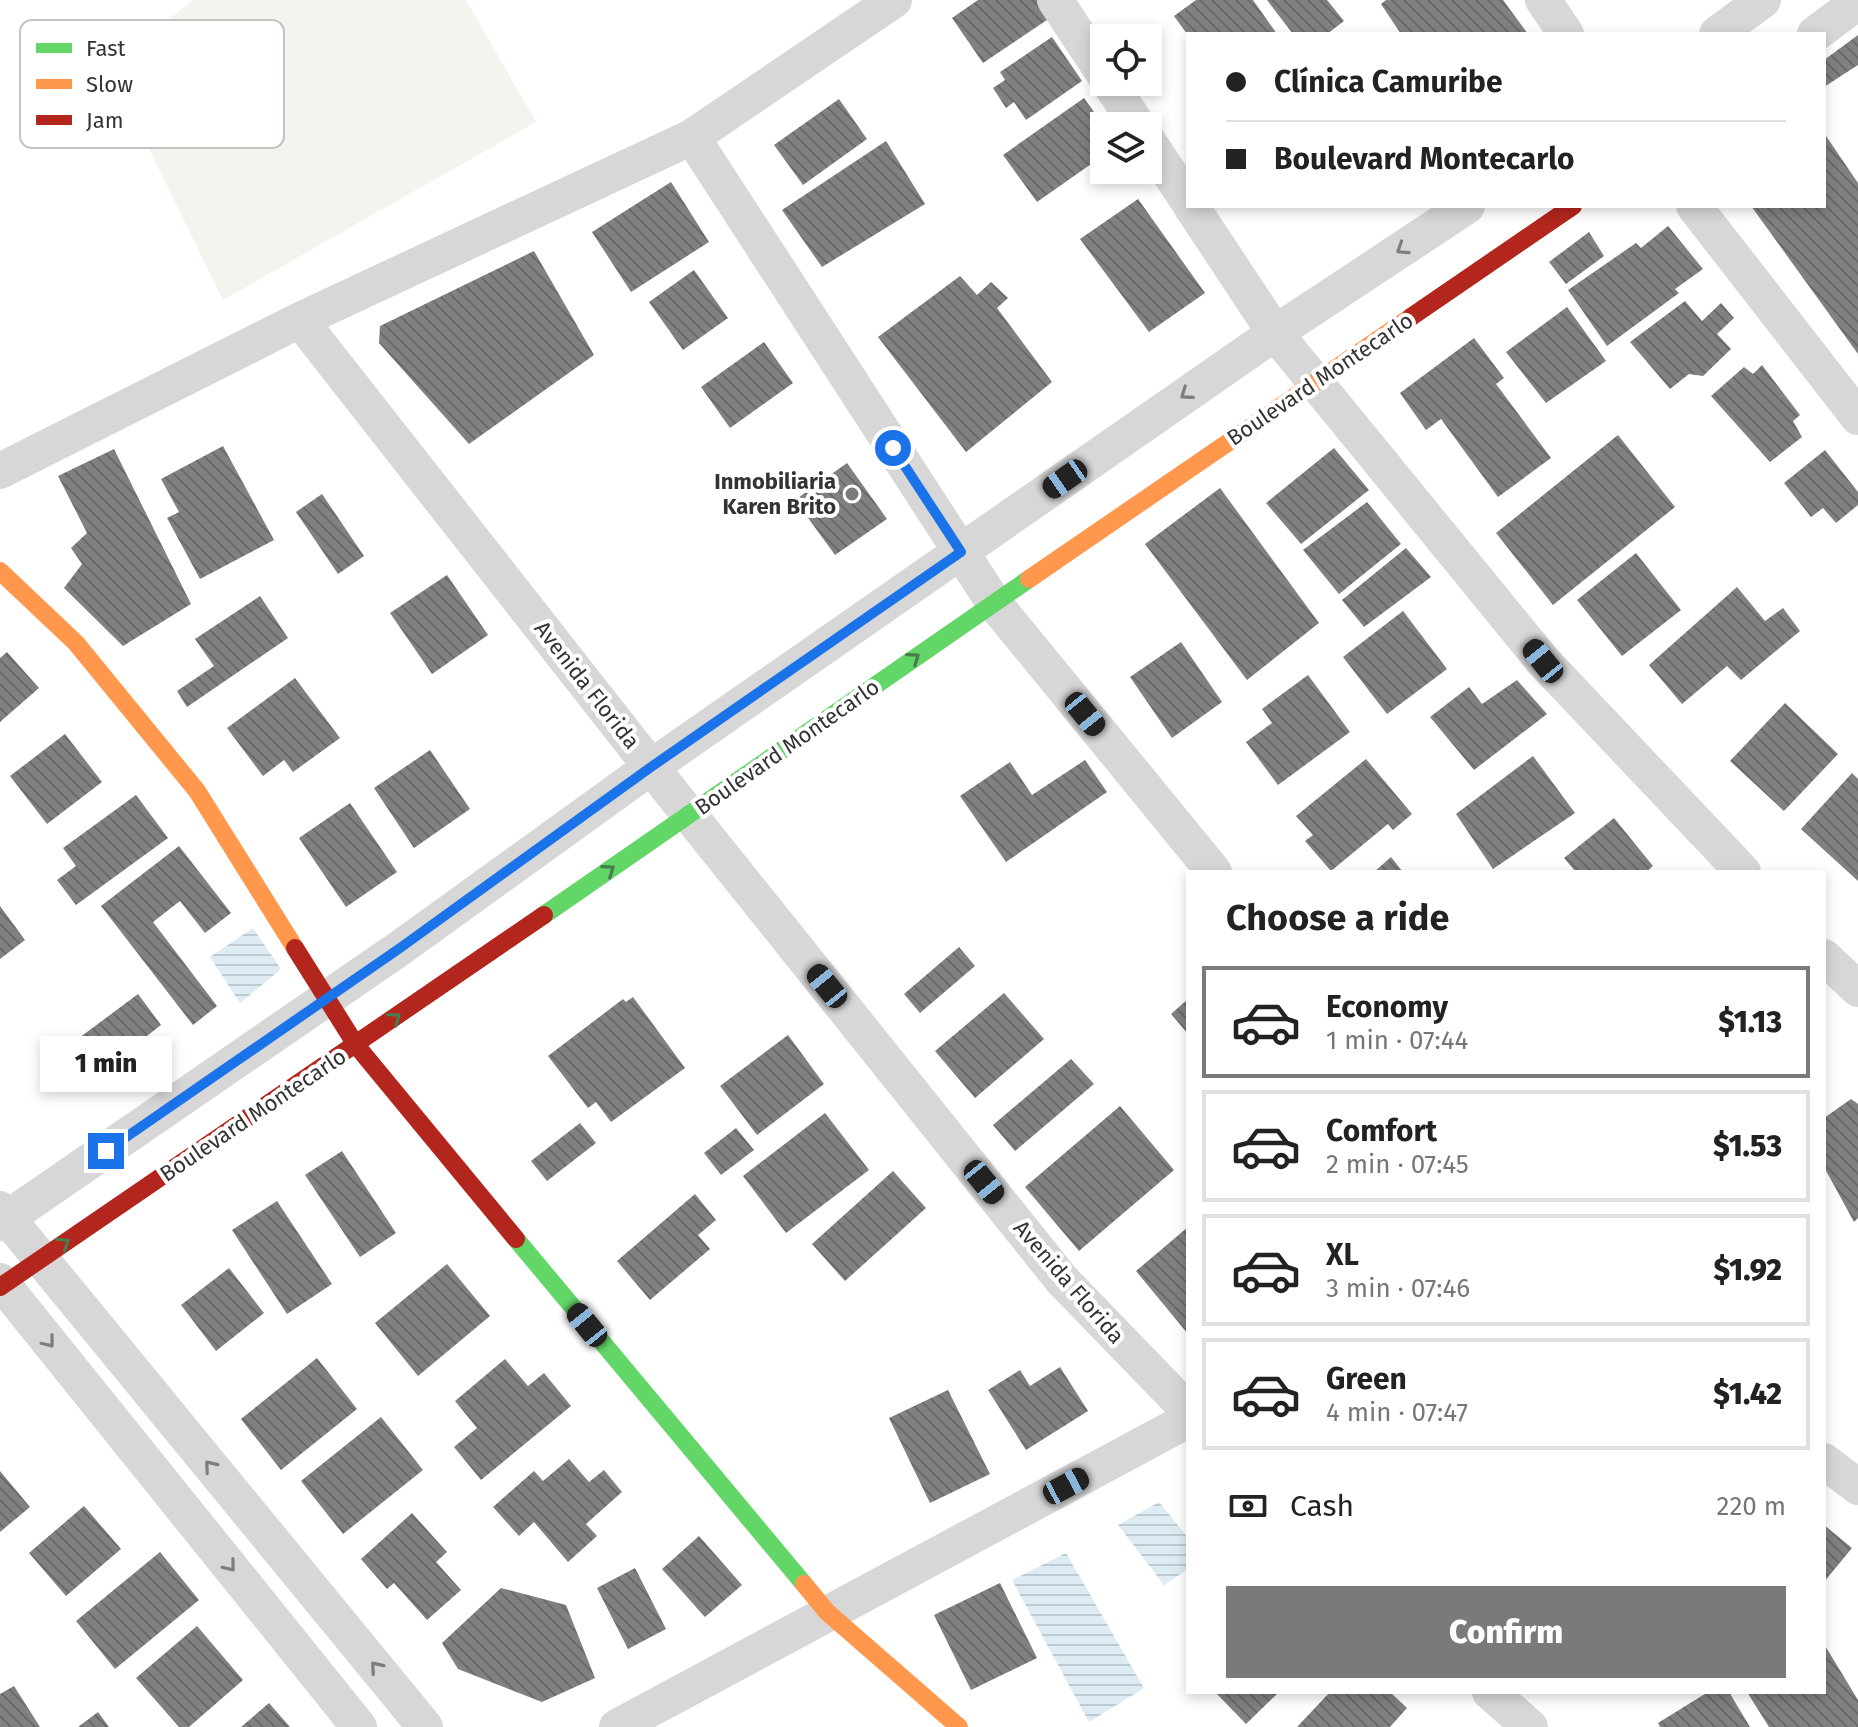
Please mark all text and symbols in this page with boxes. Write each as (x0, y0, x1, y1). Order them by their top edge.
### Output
legend (20, 20, 284, 148)
map controls (1090, 24, 1162, 184)
button: locate (1090, 24, 1162, 96)
text: Fast (86, 35, 126, 62)
text: Clínica Camuribe (1274, 64, 1503, 100)
text: Slow (86, 71, 133, 98)
text: Jam (86, 107, 124, 134)
button: layers (1090, 112, 1162, 184)
text: Boulevard Montecarlo (1274, 141, 1575, 177)
one-way arrow (1396, 239, 1411, 254)
street label: Boulevard Montecarlo (1222, 307, 1418, 451)
one-way arrow (1181, 384, 1195, 399)
route start (875, 430, 911, 466)
car (1038, 455, 1092, 503)
place label: Inmobiliaria Karen Brito (714, 468, 836, 520)
marker: Inmobiliaria Karen Brito (843, 485, 861, 503)
street label: Avenida Florida (529, 616, 645, 754)
car (1519, 635, 1567, 687)
one-way arrow (906, 653, 920, 668)
street label: Boulevard Montecarlo (690, 673, 884, 821)
car (1061, 688, 1109, 740)
one-way arrow (600, 865, 615, 880)
text: Choose a ride (1226, 896, 1449, 940)
car (803, 960, 851, 1012)
icon: car (1230, 986, 1302, 1058)
text: Economy (1326, 989, 1448, 1025)
text: $1.13 (1718, 1004, 1782, 1040)
one-way arrow (387, 1013, 401, 1028)
text: 1 min · 07:44 (1326, 1025, 1468, 1056)
callout: 1 min (40, 1035, 172, 1091)
street label: Boulevard Montecarlo (155, 1043, 351, 1187)
text: 1 min (75, 1048, 137, 1079)
icon: car (1230, 1110, 1302, 1182)
text: Comfort (1326, 1113, 1437, 1149)
text: $1.53 (1713, 1128, 1782, 1164)
route end (88, 1133, 124, 1169)
text: 2 min · 07:45 (1326, 1149, 1469, 1180)
car (960, 1156, 1008, 1208)
street label: Avenida Florida (1008, 1215, 1130, 1349)
icon: car (1230, 1234, 1302, 1306)
one-way arrow (55, 1237, 70, 1252)
text: XL (1326, 1237, 1359, 1273)
text: $1.92 (1714, 1252, 1782, 1288)
text: 3 min · 07:46 (1326, 1273, 1470, 1304)
car (563, 1299, 611, 1351)
one-way arrow (39, 1333, 54, 1347)
icon: car (1230, 1358, 1302, 1430)
text: Green (1326, 1361, 1407, 1397)
text: $1.42 (1713, 1376, 1782, 1412)
text: 4 min · 07:47 (1326, 1397, 1468, 1428)
one-way arrow (205, 1461, 220, 1476)
car (1039, 1464, 1093, 1508)
icon: cash (1226, 1484, 1270, 1528)
text: Cash (1290, 1488, 1354, 1524)
text: 220 m (1717, 1491, 1786, 1522)
one-way arrow (220, 1557, 235, 1571)
button: Confirm (1226, 1586, 1786, 1678)
one-way arrow (371, 1662, 386, 1676)

